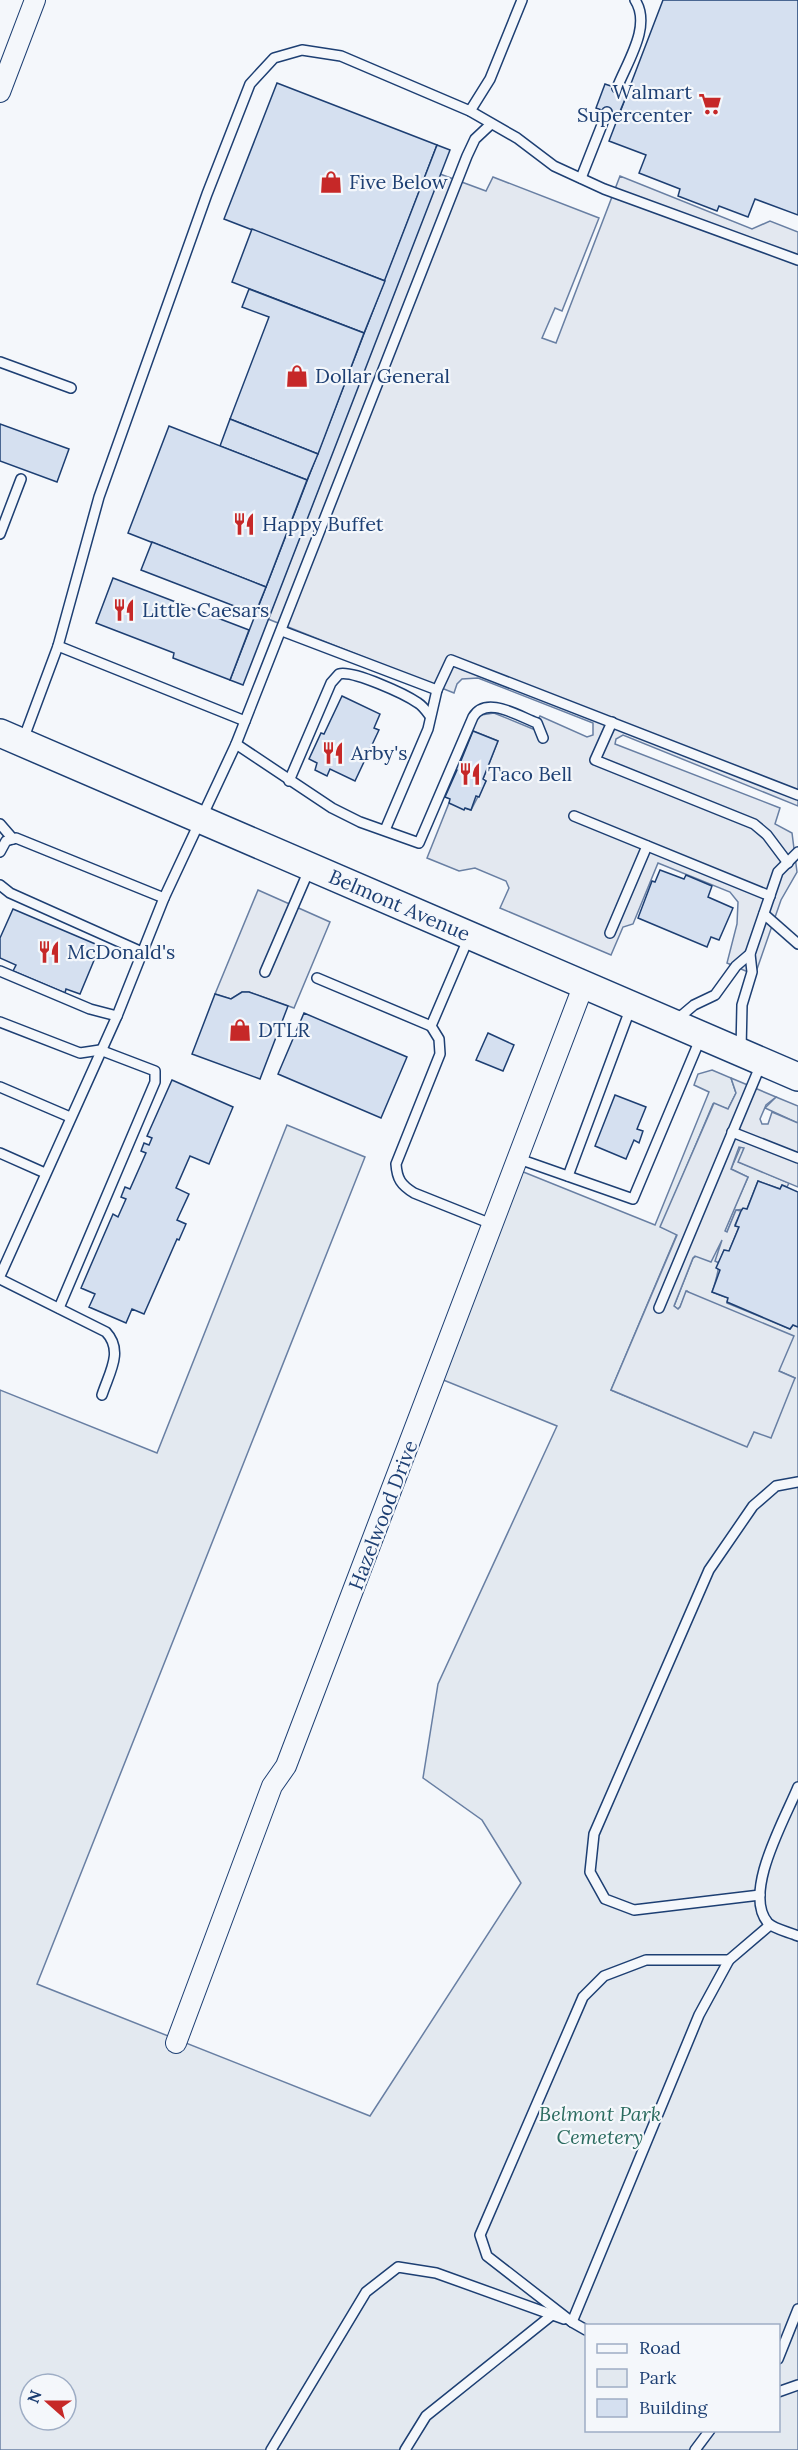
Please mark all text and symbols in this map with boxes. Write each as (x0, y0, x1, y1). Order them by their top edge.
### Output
place label: Walmart Supercenter (577, 79, 692, 127)
supermarket icon: Walmart Supercenter (697, 91, 723, 117)
shop icon: Five Below (318, 169, 344, 195)
place label: Five Below (349, 169, 448, 194)
shop icon: Dollar General (284, 363, 310, 389)
place label: Dollar General (315, 363, 450, 388)
restaurant icon: Happy Buffet (231, 511, 257, 537)
place label: Happy Buffet (262, 511, 384, 536)
restaurant icon: Little Caesars (111, 597, 137, 623)
place label: Little Caesars (142, 597, 269, 622)
restaurant icon: Arby's (320, 740, 346, 766)
place label: Arby's (350, 740, 408, 765)
restaurant icon: Taco Bell (457, 761, 483, 787)
place label: Taco Bell (488, 761, 572, 786)
street label: Belmont Avenue (325, 863, 474, 946)
restaurant icon: McDonald's (36, 939, 62, 965)
place label: McDonald's (67, 939, 175, 964)
shop icon: DTLR (227, 1017, 253, 1043)
place label: DTLR (258, 1017, 310, 1042)
street label: Hazelwood Drive (342, 1436, 423, 1593)
park label: Belmont Park Cemetery (539, 2101, 661, 2149)
legend (585, 2324, 780, 2432)
text: Road (639, 2336, 681, 2359)
text: Park (639, 2366, 677, 2389)
north arrow (18, 2372, 78, 2432)
text: N (22, 2387, 46, 2406)
text: Building (639, 2396, 709, 2419)

